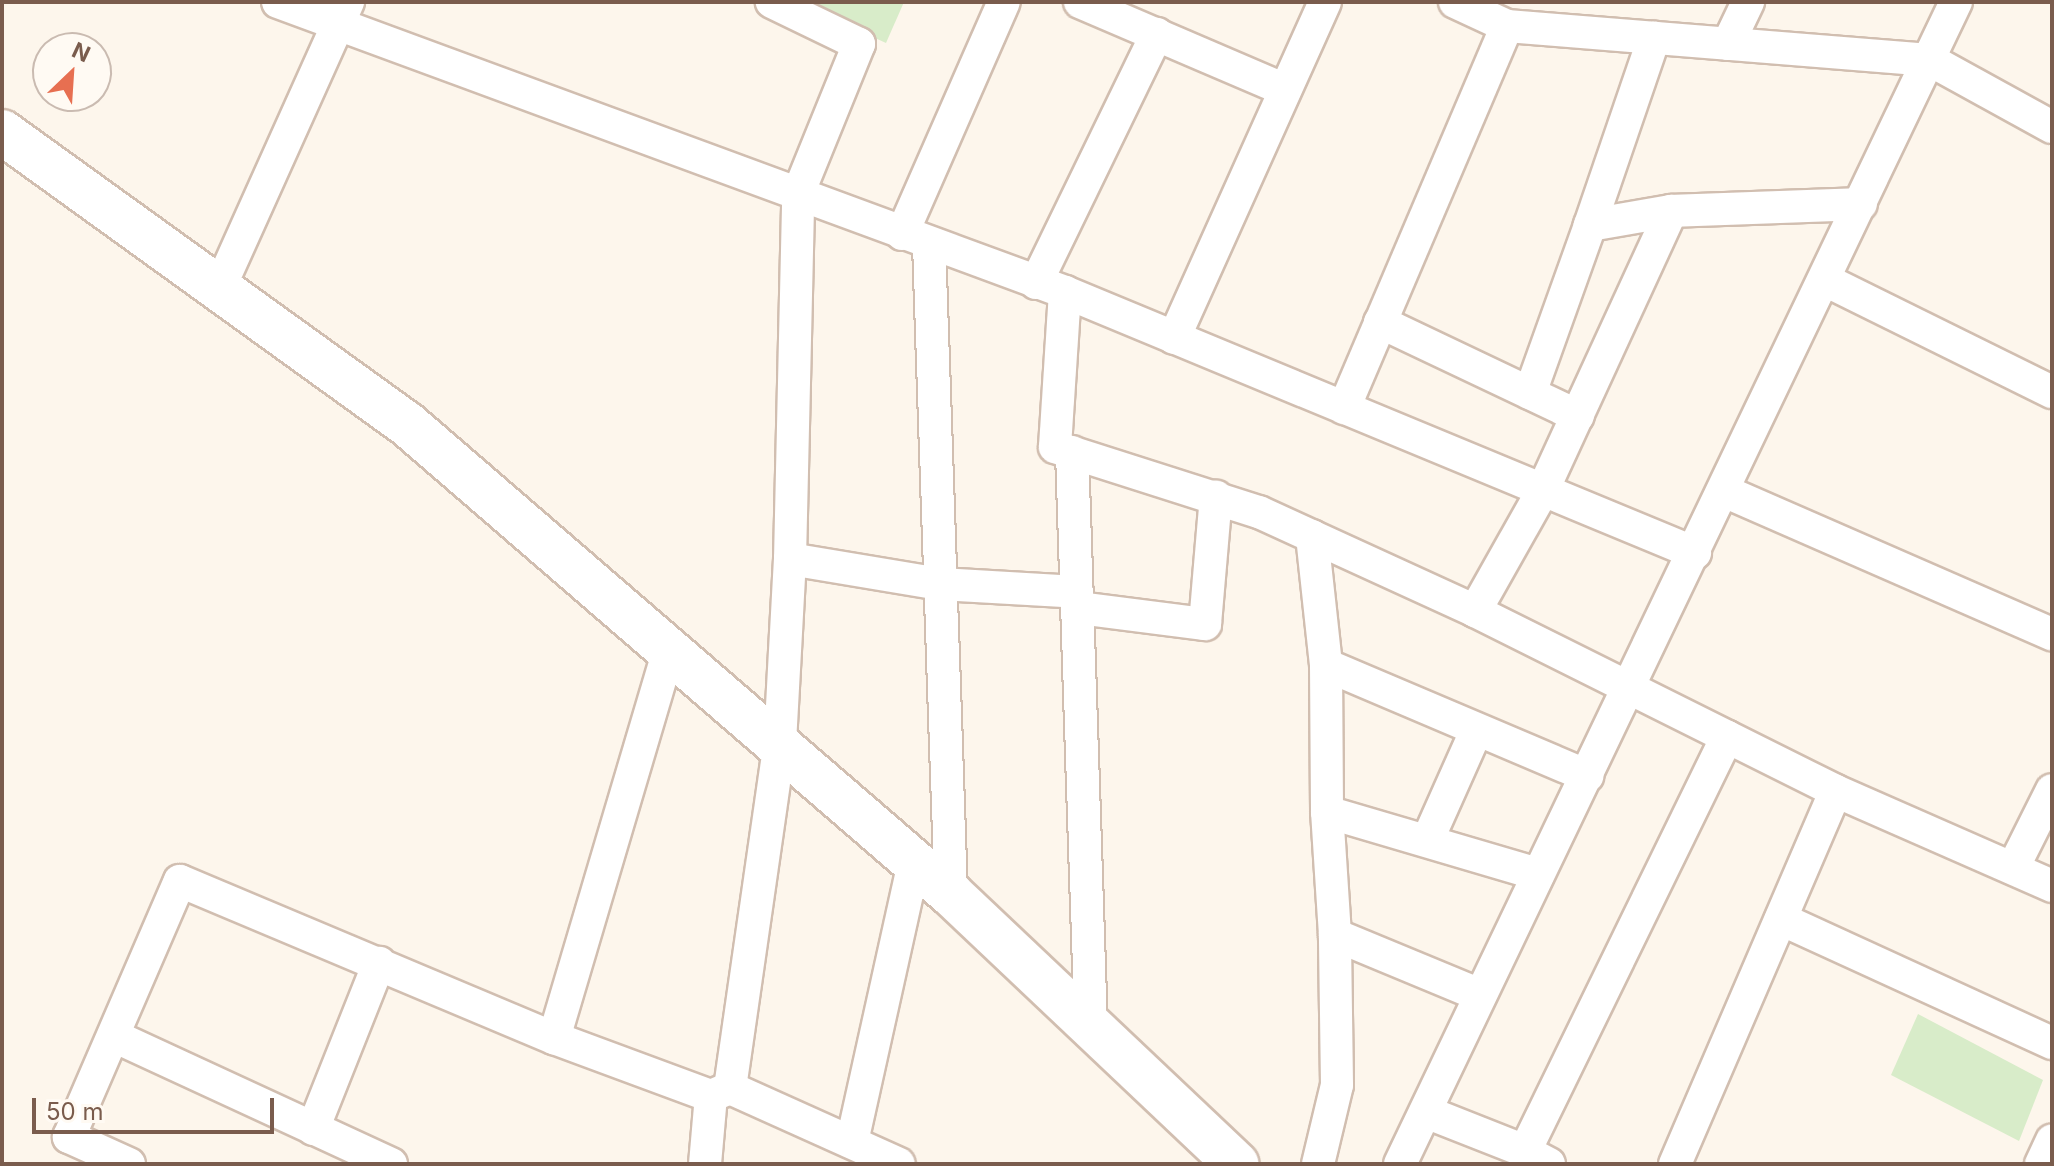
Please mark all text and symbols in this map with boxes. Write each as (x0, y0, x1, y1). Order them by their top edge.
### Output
north arrow (32, 32, 112, 112)
text: N (68, 37, 94, 67)
scale bar (36, 1082, 278, 1132)
text: 50 m (46, 1097, 104, 1126)

